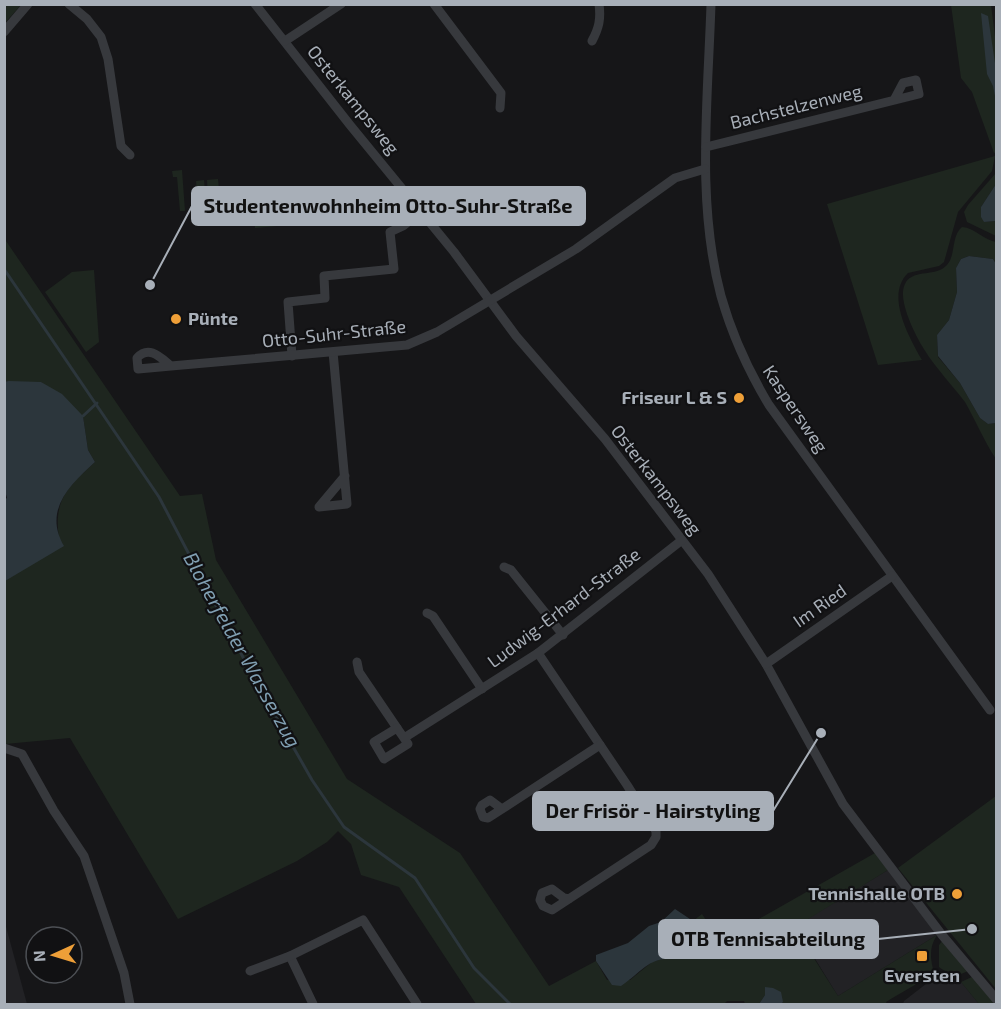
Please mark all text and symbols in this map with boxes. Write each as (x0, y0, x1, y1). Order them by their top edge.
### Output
street label: Osterkampsweg (303, 40, 404, 158)
street label: Bachstelzenweg (728, 79, 864, 133)
callout: Studentenwohnheim Otto-Suhr-Straße (192, 187, 585, 225)
text: Studentenwohnheim Otto-Suhr-Straße (203, 193, 573, 217)
place label: Pünte (188, 307, 238, 329)
marker: Pünte (169, 312, 183, 326)
street label: Otto-Suhr-Straße (261, 315, 407, 352)
street label: Kaspersweg (759, 361, 833, 456)
place label: Friseur L & S (622, 386, 727, 408)
marker: Friseur L & S (732, 391, 746, 405)
street label: Osterkampsweg (607, 420, 707, 539)
street label: Ludwig-Erhard-Straße (483, 542, 644, 672)
water label: Bloherfelder Wasserzug (179, 548, 307, 751)
street label: Im Ried (789, 579, 850, 631)
callout: Der Frisör - Hairstyling (533, 792, 773, 830)
text: Der Frisör - Hairstyling (546, 798, 761, 823)
place label: Tennishalle OTB (808, 882, 945, 904)
marker: Tennishalle OTB (950, 887, 964, 901)
callout: OTB Tennisabteilung (659, 920, 878, 958)
north arrow (24, 925, 84, 985)
text: OTB Tennisabteilung (671, 926, 865, 950)
marker: Eversten (915, 949, 929, 963)
text: N (29, 950, 48, 963)
place label: Eversten (884, 964, 960, 986)

